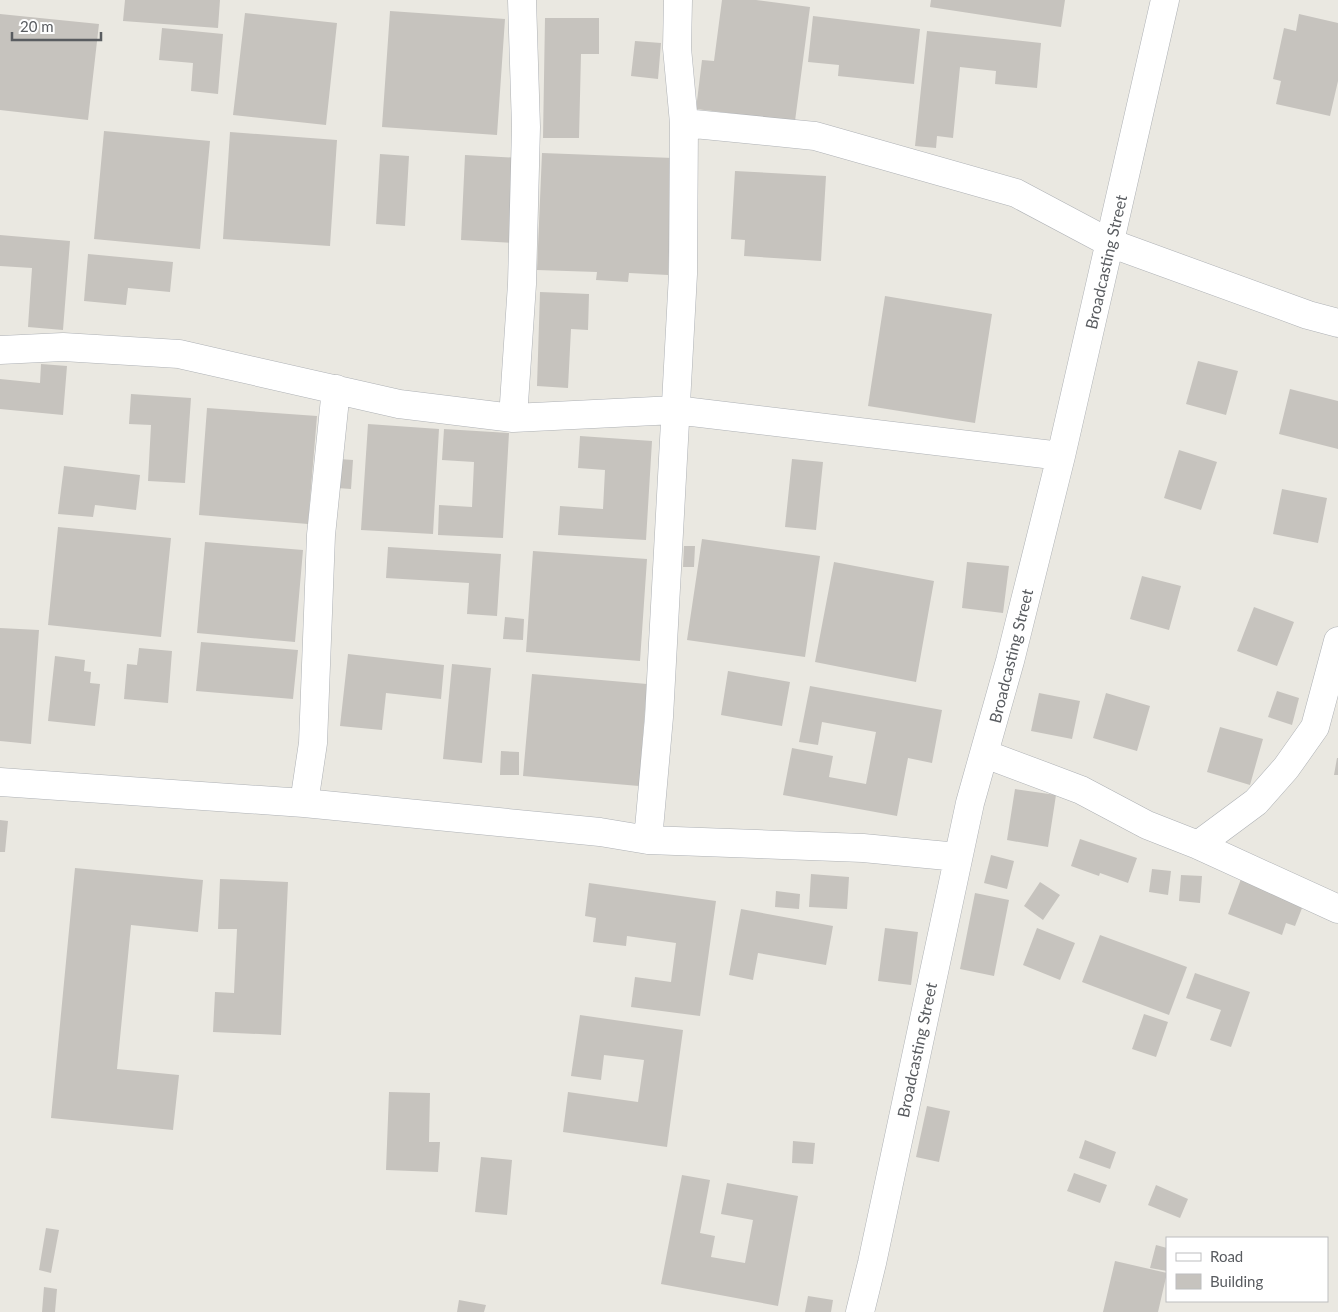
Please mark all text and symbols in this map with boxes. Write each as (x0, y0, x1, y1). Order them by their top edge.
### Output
scale bar (12, 10, 101, 42)
text: 20 m (20, 17, 54, 35)
street label: Broadcasting Street (1081, 193, 1130, 331)
street label: Broadcasting Street (985, 587, 1036, 725)
street label: Broadcasting Street (893, 980, 940, 1119)
legend (1166, 1237, 1328, 1302)
text: Road (1210, 1247, 1243, 1265)
text: Building (1210, 1272, 1263, 1290)

